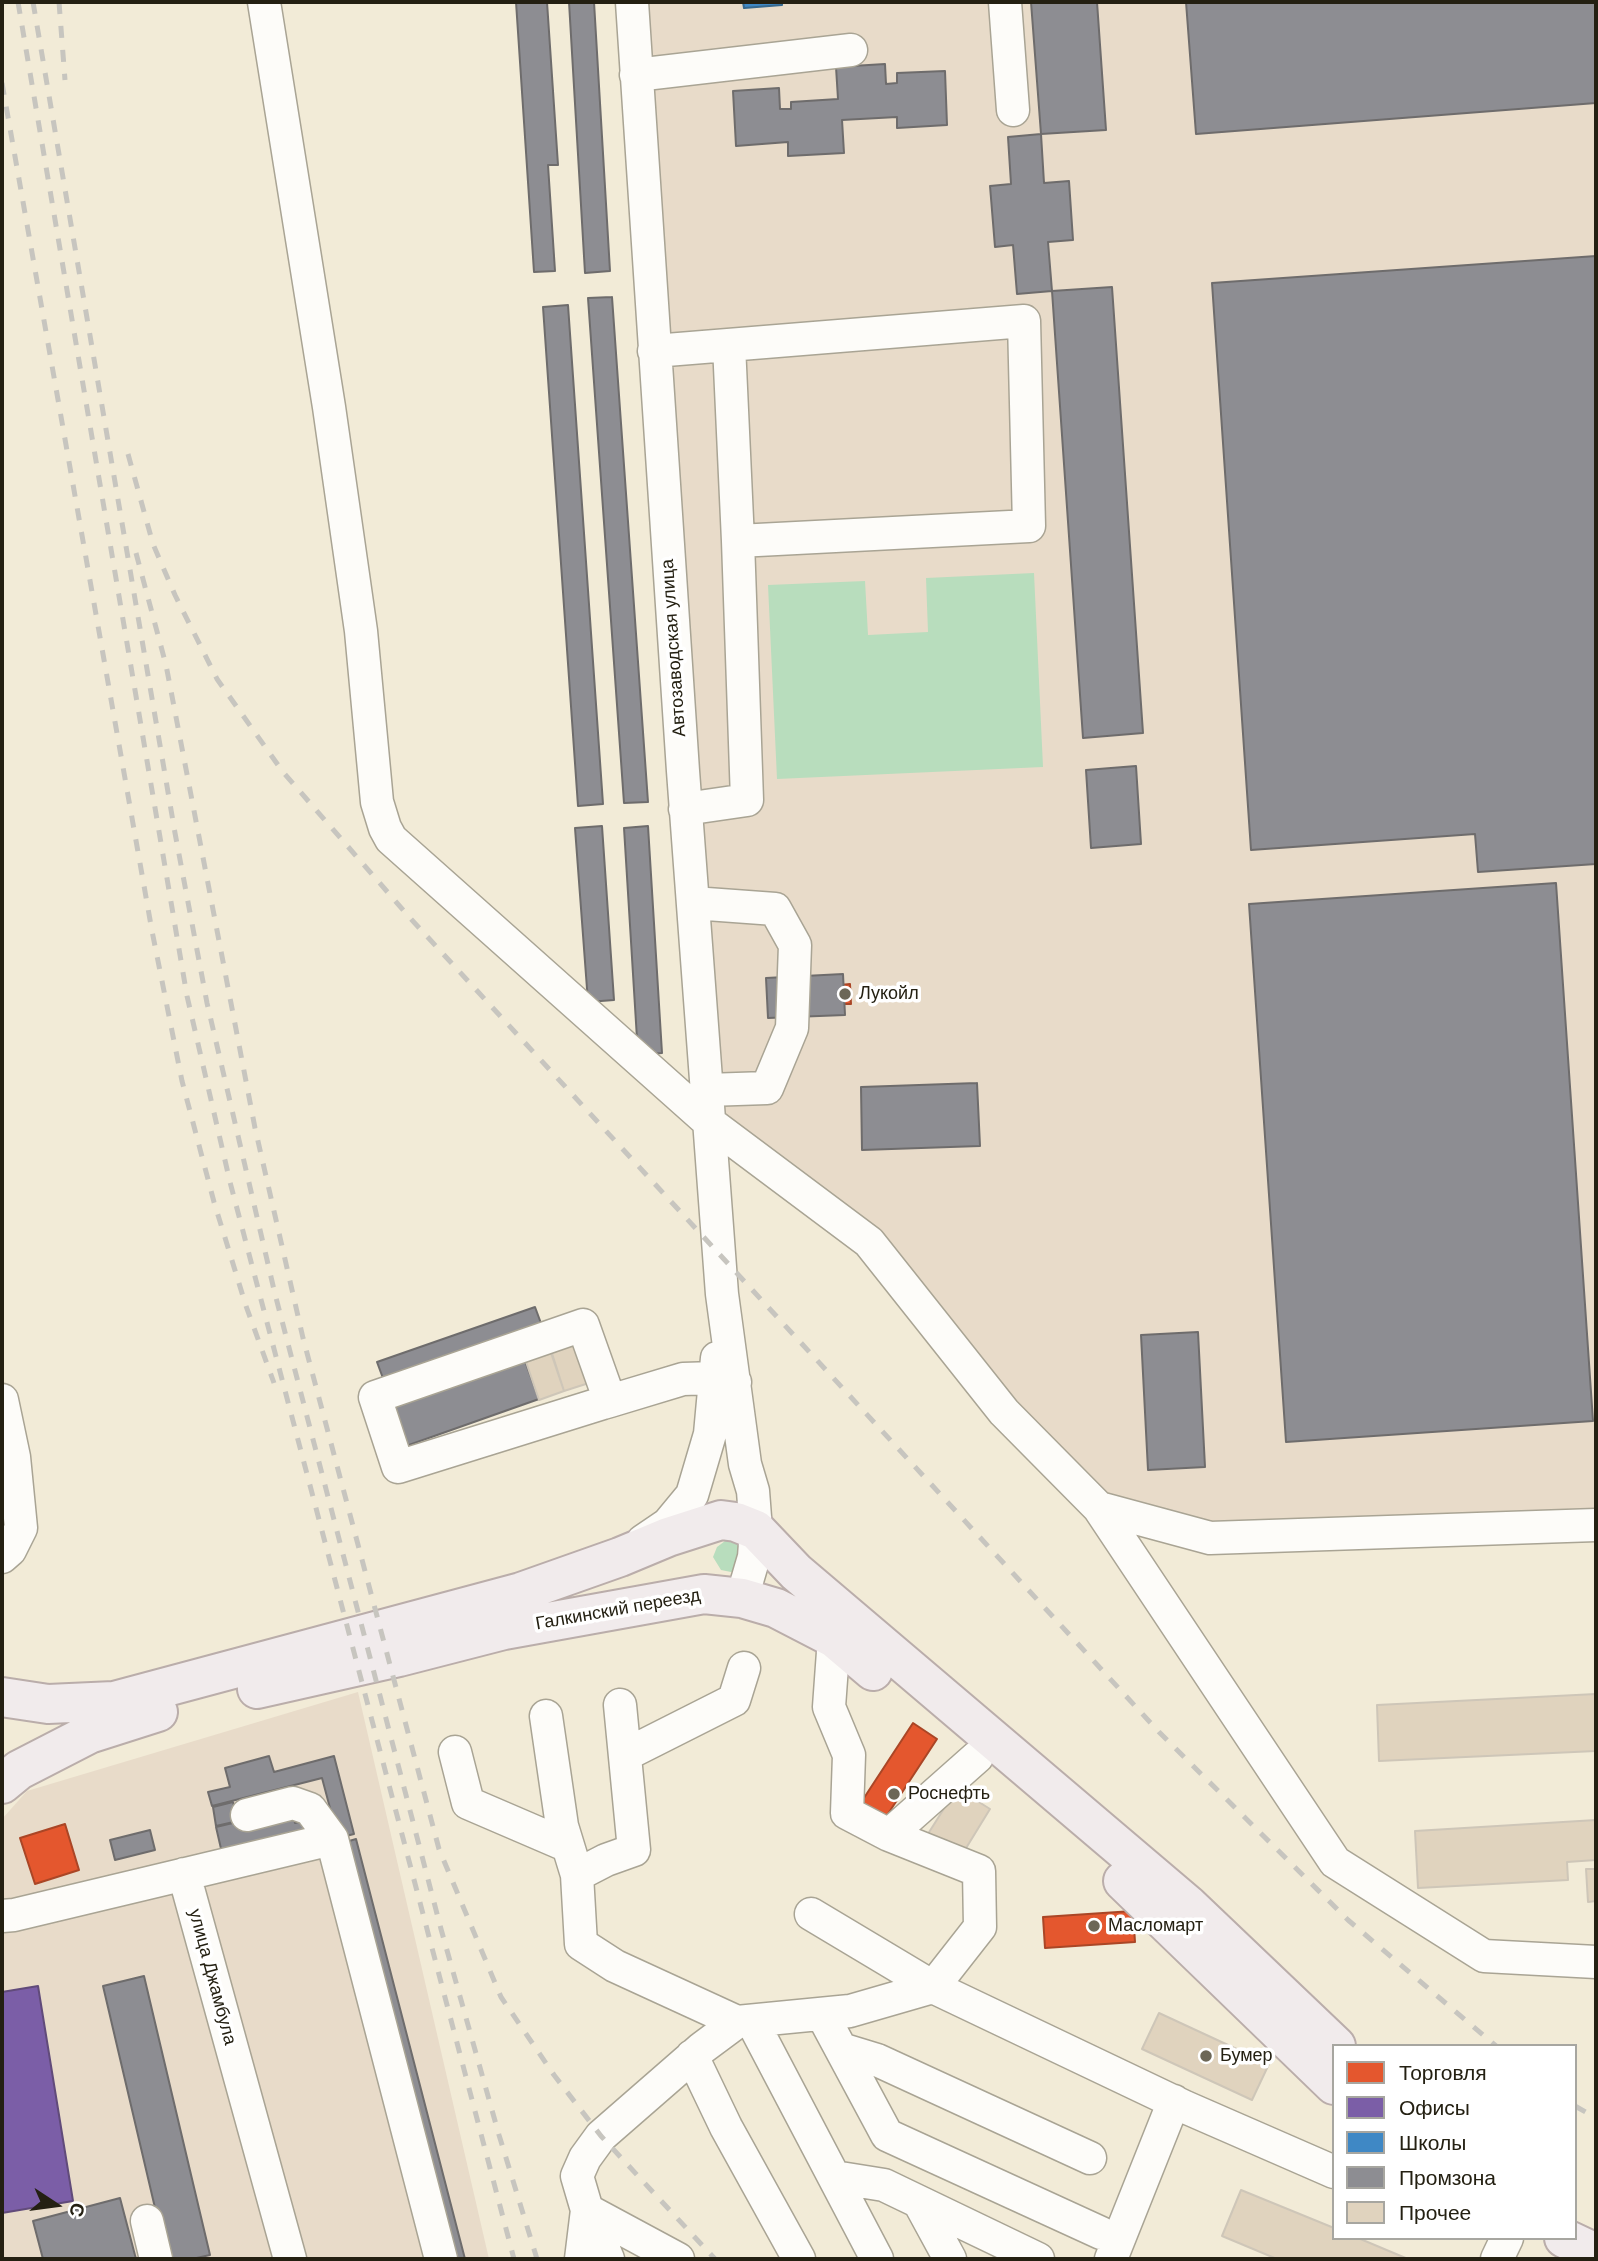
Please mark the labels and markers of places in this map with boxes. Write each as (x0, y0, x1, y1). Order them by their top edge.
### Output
place label: Лукойл (859, 983, 919, 1005)
marker: Лукойл (837, 986, 853, 1002)
place label: Роснефть (908, 1783, 990, 1805)
marker: Роснефть (886, 1786, 902, 1802)
place label: Масломарт (1108, 1915, 1203, 1937)
marker: Масломарт (1086, 1918, 1102, 1934)
place label: Бумер (1220, 2045, 1273, 2067)
marker: Бумер (1198, 2048, 1214, 2064)

